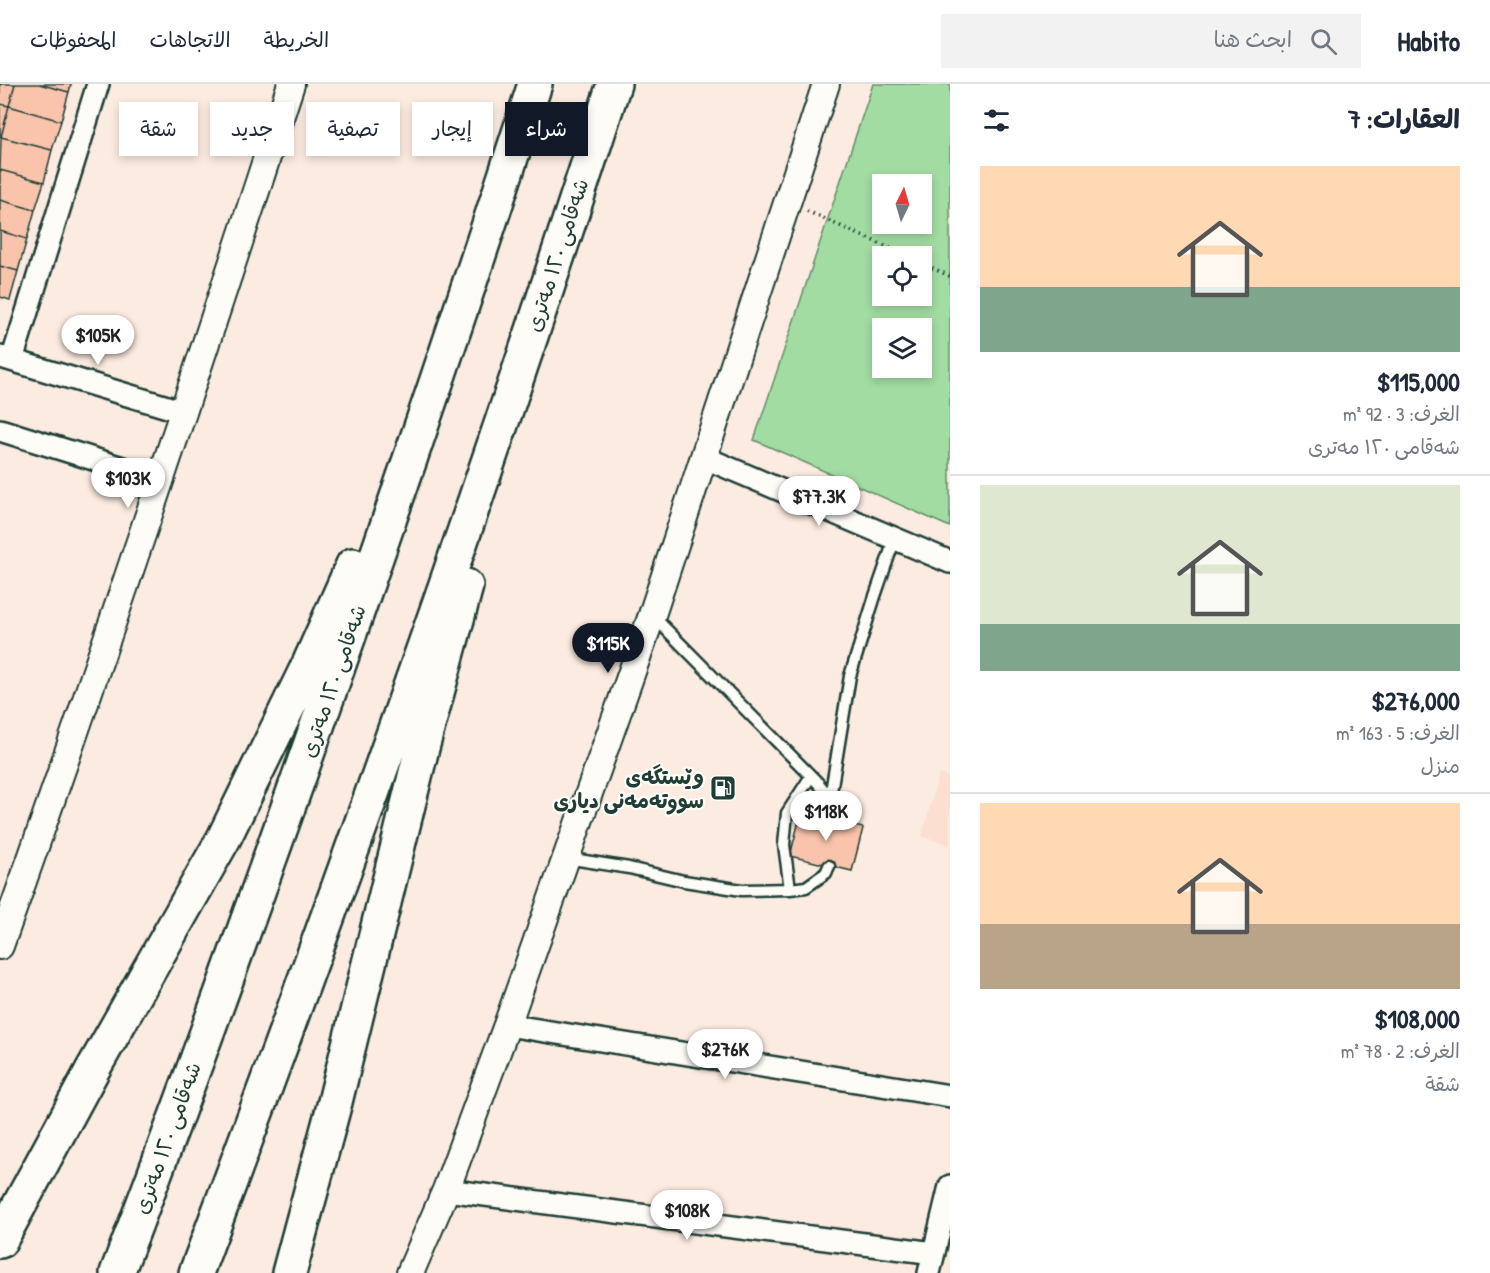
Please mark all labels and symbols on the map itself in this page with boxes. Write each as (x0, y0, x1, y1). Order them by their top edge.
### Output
north arrow (872, 174, 932, 234)
street label: شەقامی ١٢٠ مەتری (519, 175, 595, 335)
pin: $105K (56, 315, 140, 366)
pin: $103K (86, 458, 170, 509)
pin: $77.3K (770, 476, 868, 527)
street label: شەقامی ١٢٠ مەتری (293, 601, 373, 761)
pin: $115K (566, 623, 650, 674)
place label: وێستگەی سووتەمەنی دیاری (553, 762, 704, 815)
fuel station icon: وێستگەی سووتەمەنی دیاری (708, 773, 738, 803)
pin: $118K (784, 791, 868, 842)
pin: $276K (683, 1029, 767, 1080)
street label: شەقامی ١٢٠ مەتری (126, 1058, 208, 1218)
pin: $108K (645, 1190, 729, 1241)

